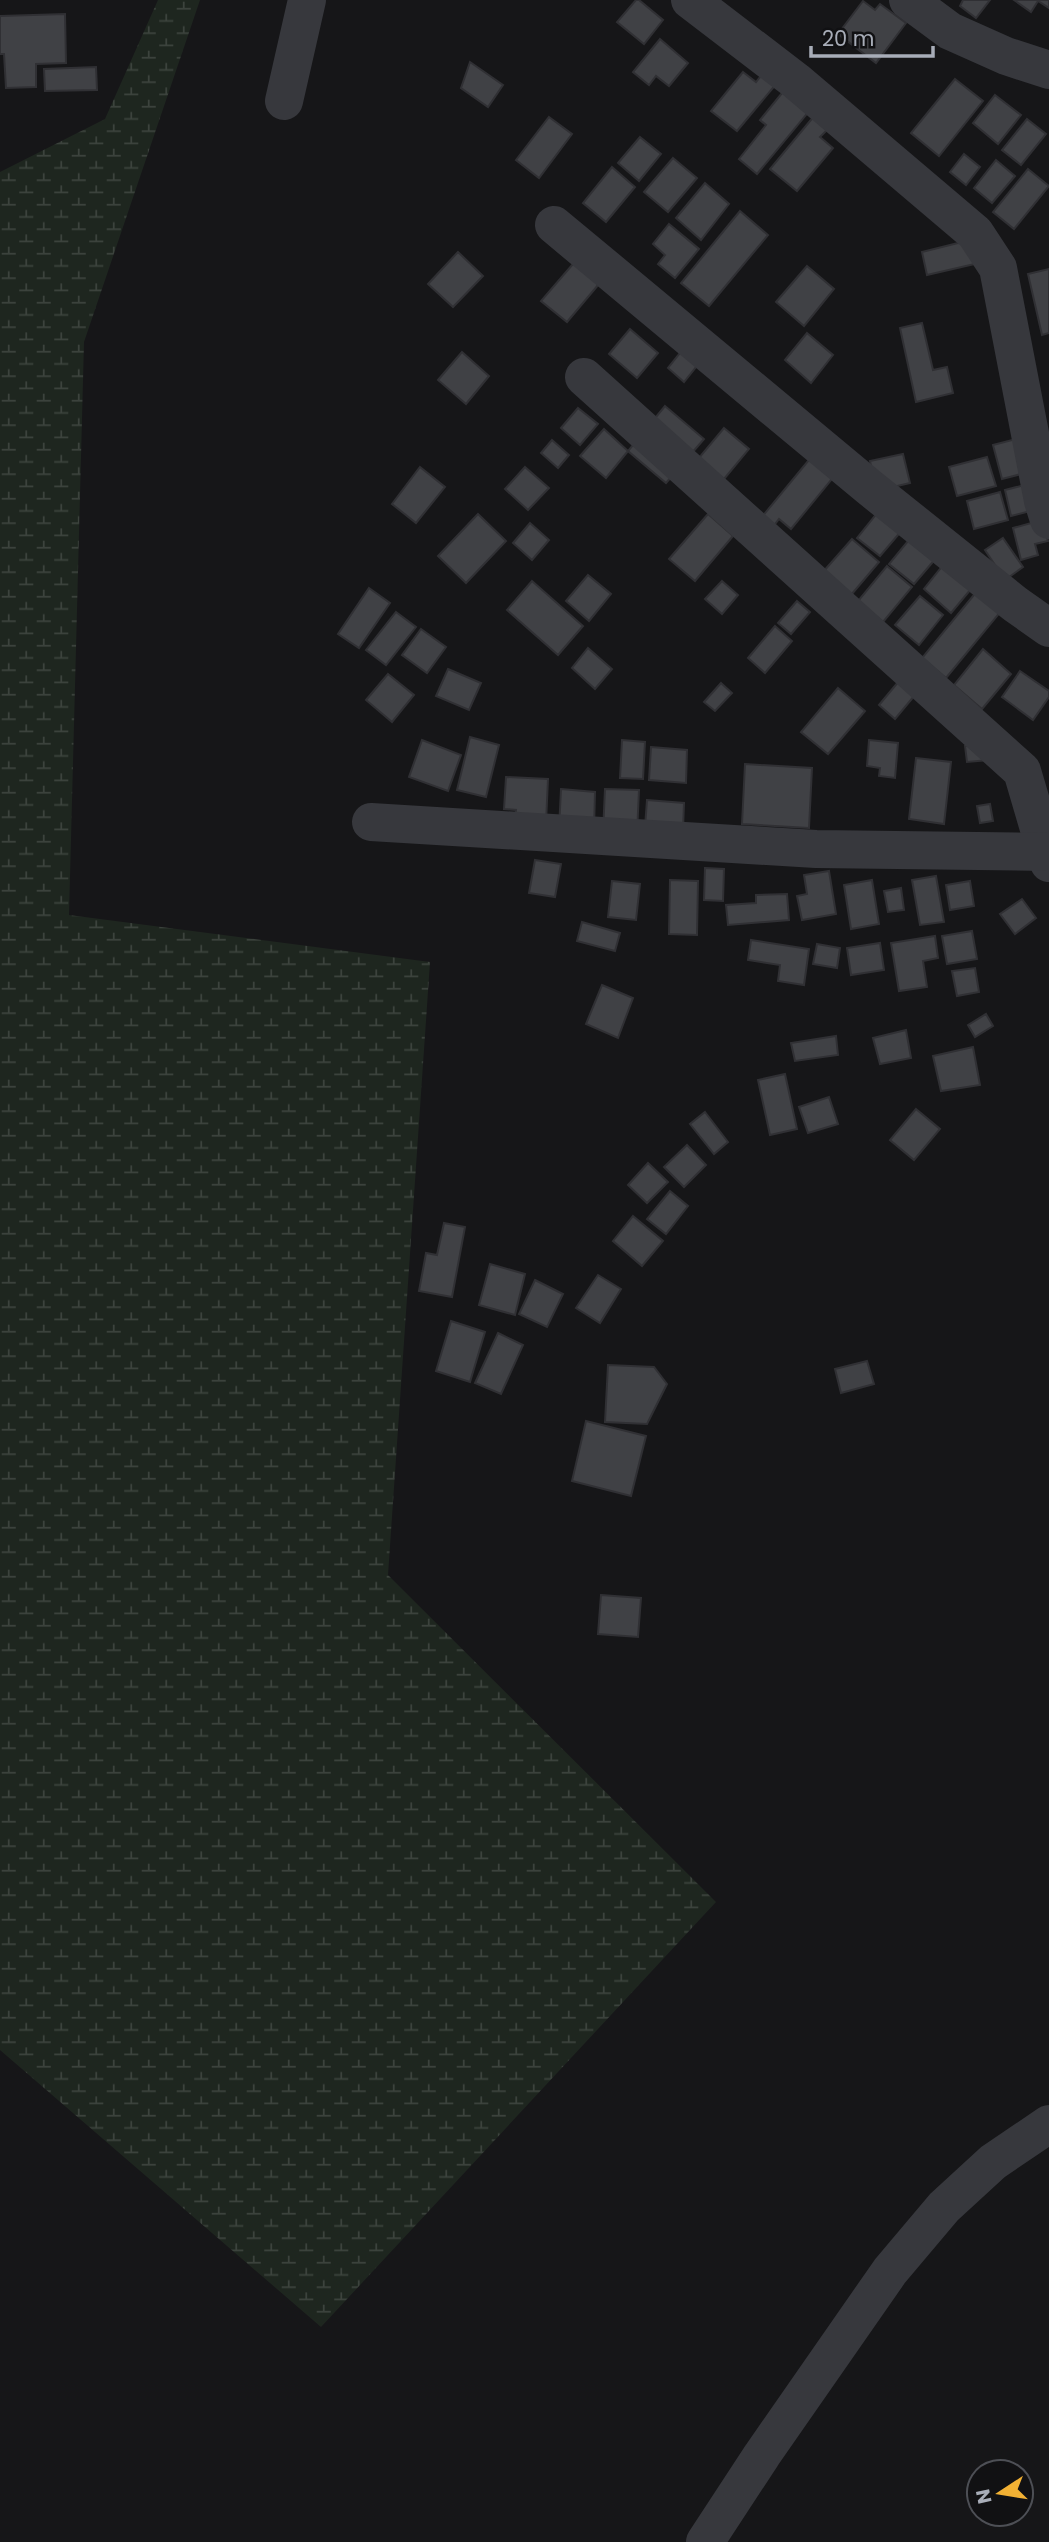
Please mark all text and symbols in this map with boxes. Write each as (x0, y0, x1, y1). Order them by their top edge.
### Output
scale bar (811, 14, 934, 58)
text: 20 m (822, 24, 875, 53)
north arrow (965, 2458, 1035, 2528)
text: N (969, 2487, 999, 2506)

